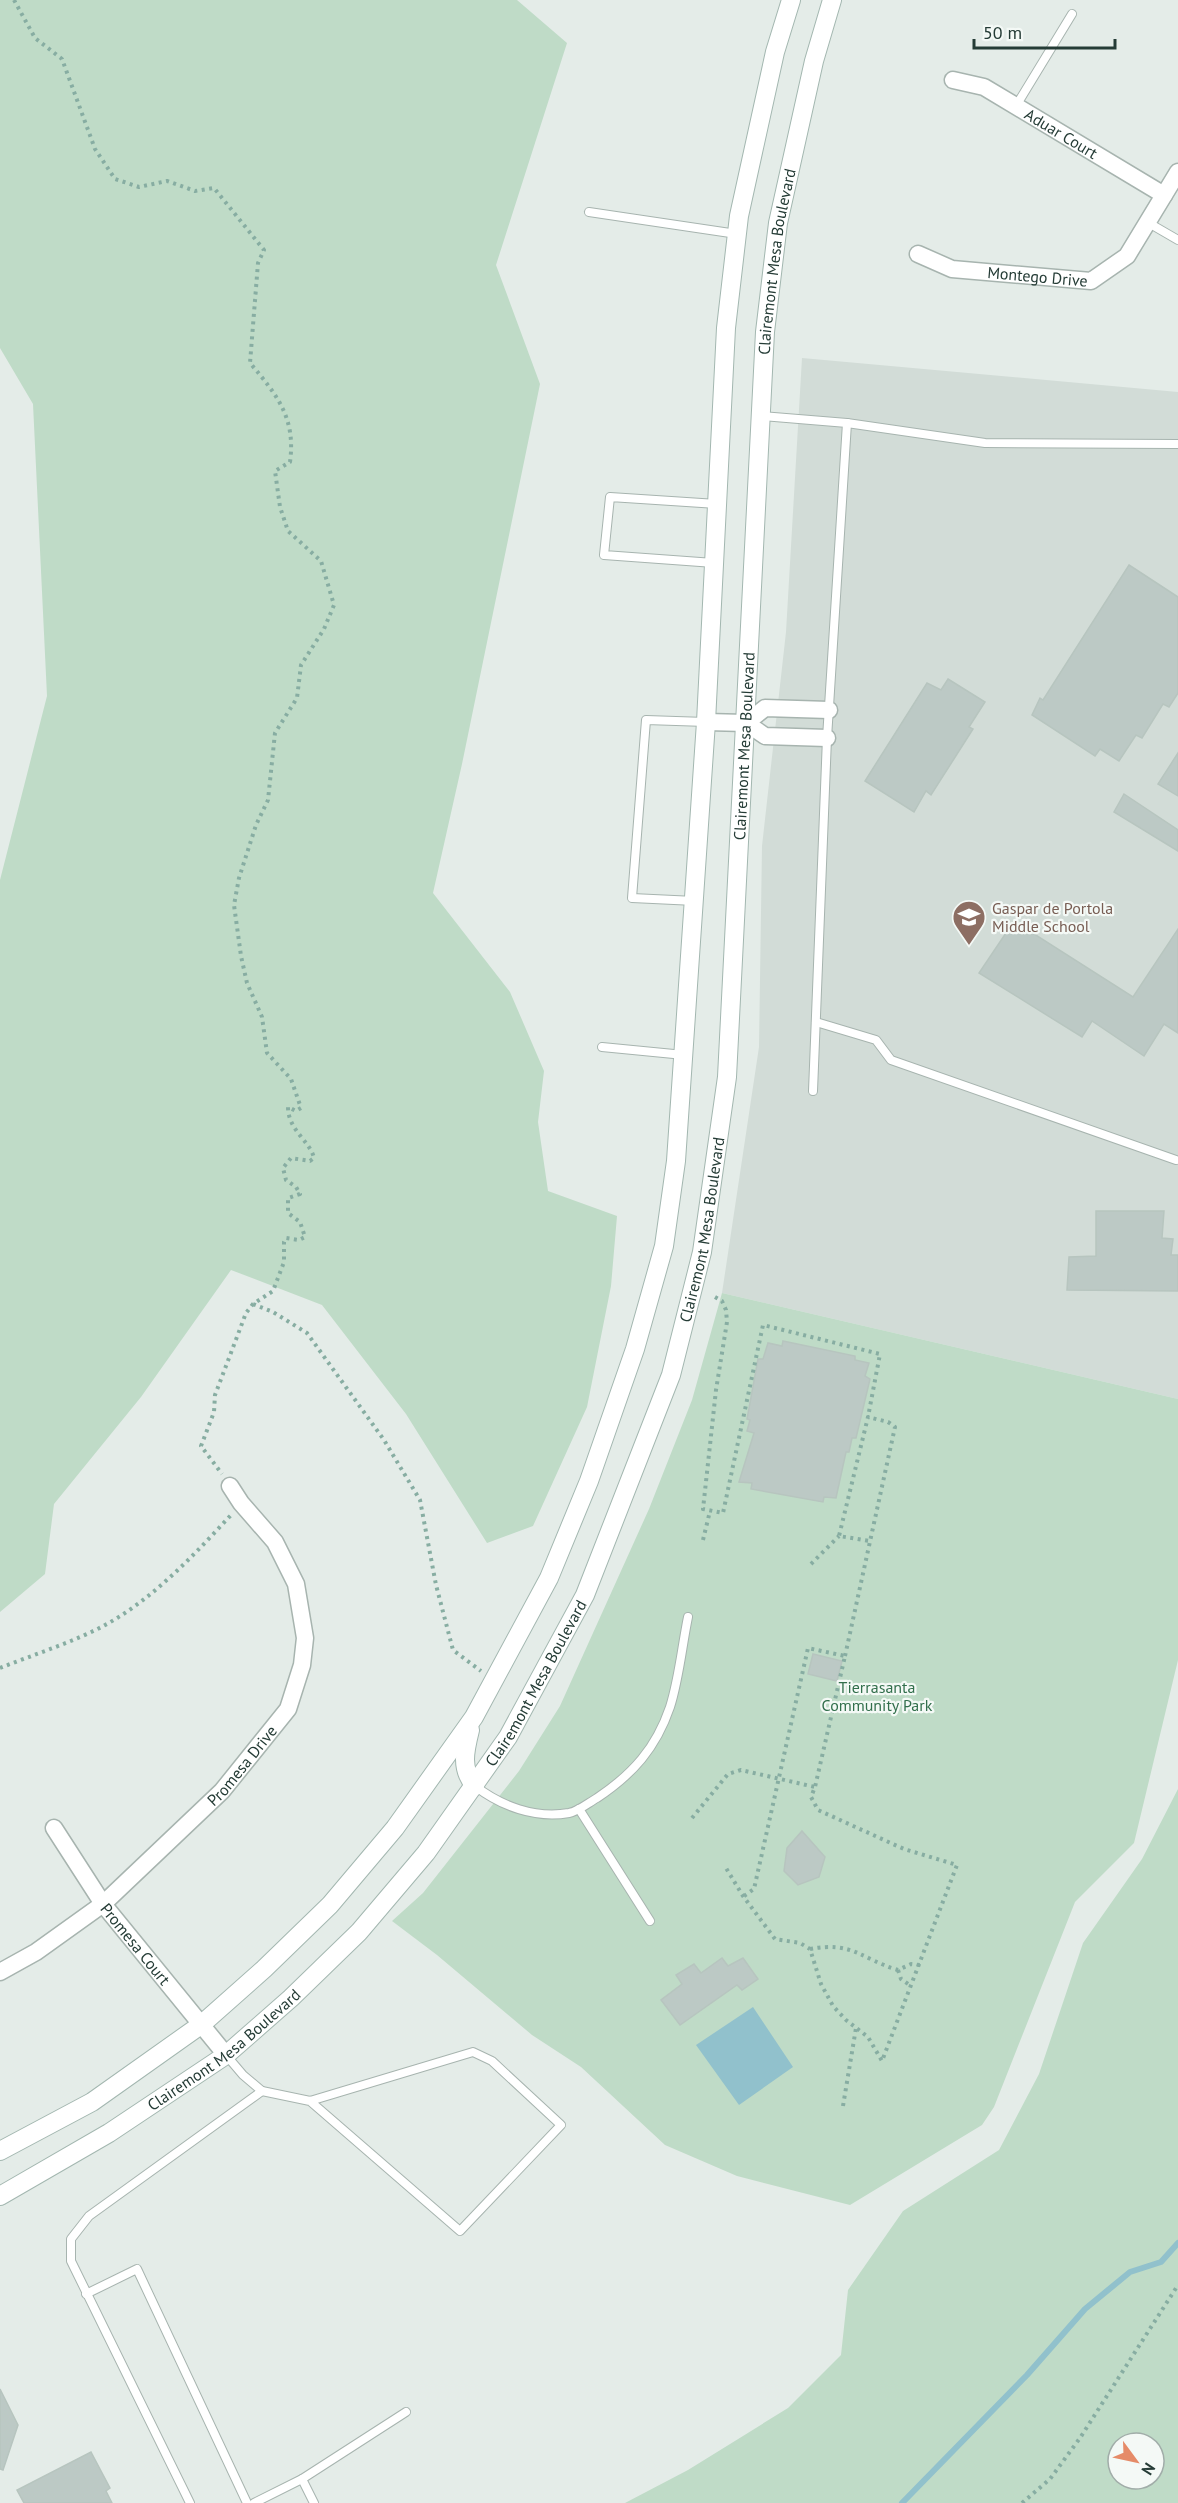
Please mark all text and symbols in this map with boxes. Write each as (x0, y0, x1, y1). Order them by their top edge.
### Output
scale bar (974, 12, 1115, 50)
text: 50 m (983, 21, 1022, 44)
street label: Aduar Court (1021, 104, 1102, 163)
street label: Clairemont Mesa Boulevard (754, 167, 800, 355)
street label: Montego Drive (987, 262, 1088, 291)
street label: Clairemont Mesa Boulevard (729, 652, 759, 841)
place label: Gaspar de Portola Middle School (992, 898, 1113, 936)
school or university icon: Gaspar de Portola Middle School (951, 899, 987, 946)
street label: Clairemont Mesa Boulevard (675, 1136, 728, 1324)
street label: Clairemont Mesa Boulevard (481, 1596, 591, 1770)
park label: Tierrasanta Community Park (822, 1677, 933, 1715)
street label: Promesa Drive (203, 1721, 281, 1810)
street label: Promesa Court (96, 1899, 175, 1989)
street label: Clairemont Mesa Boulevard (143, 1984, 305, 2115)
north arrow (1106, 2431, 1166, 2491)
text: N (1137, 2459, 1160, 2479)

